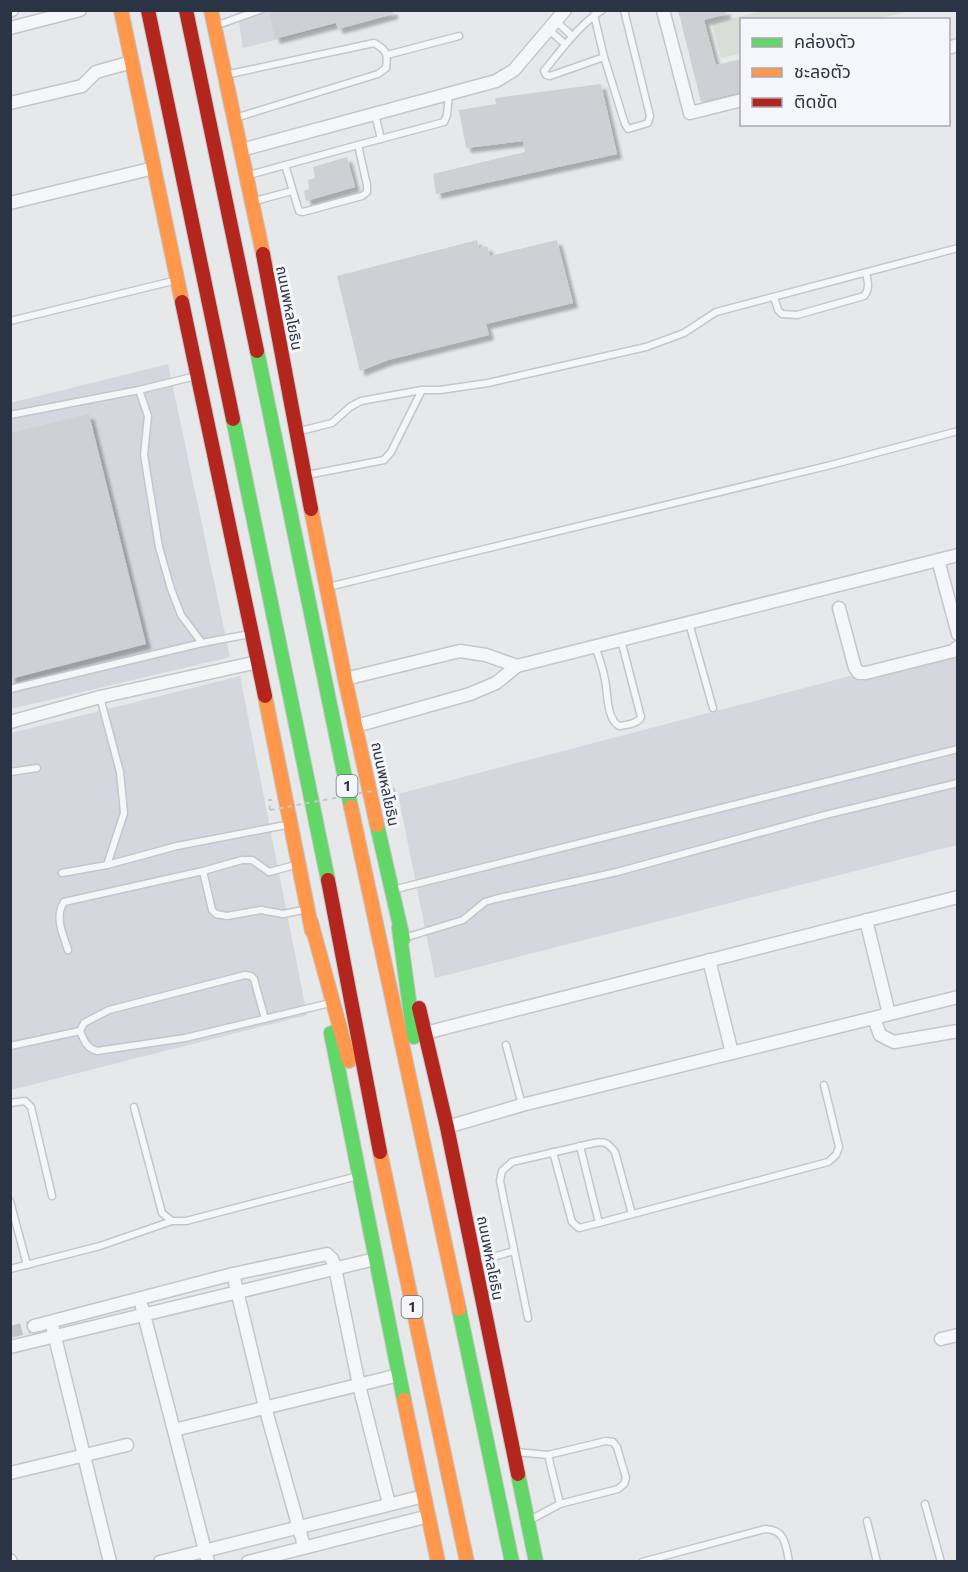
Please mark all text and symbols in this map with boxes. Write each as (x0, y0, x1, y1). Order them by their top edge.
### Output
legend (740, 18, 950, 126)
text: คล่องตัว (794, 30, 856, 52)
text: ชะลอตัว (794, 60, 851, 82)
text: ติดขัด (794, 90, 837, 112)
street label: ถนนพหลโยธิน (273, 264, 307, 352)
street label: ถนนพหลโยธิน (368, 740, 404, 828)
road number: 1 (336, 775, 358, 797)
street label: ถนนพหลโยธิน (474, 1214, 508, 1302)
road number: 1 (402, 1296, 422, 1318)

